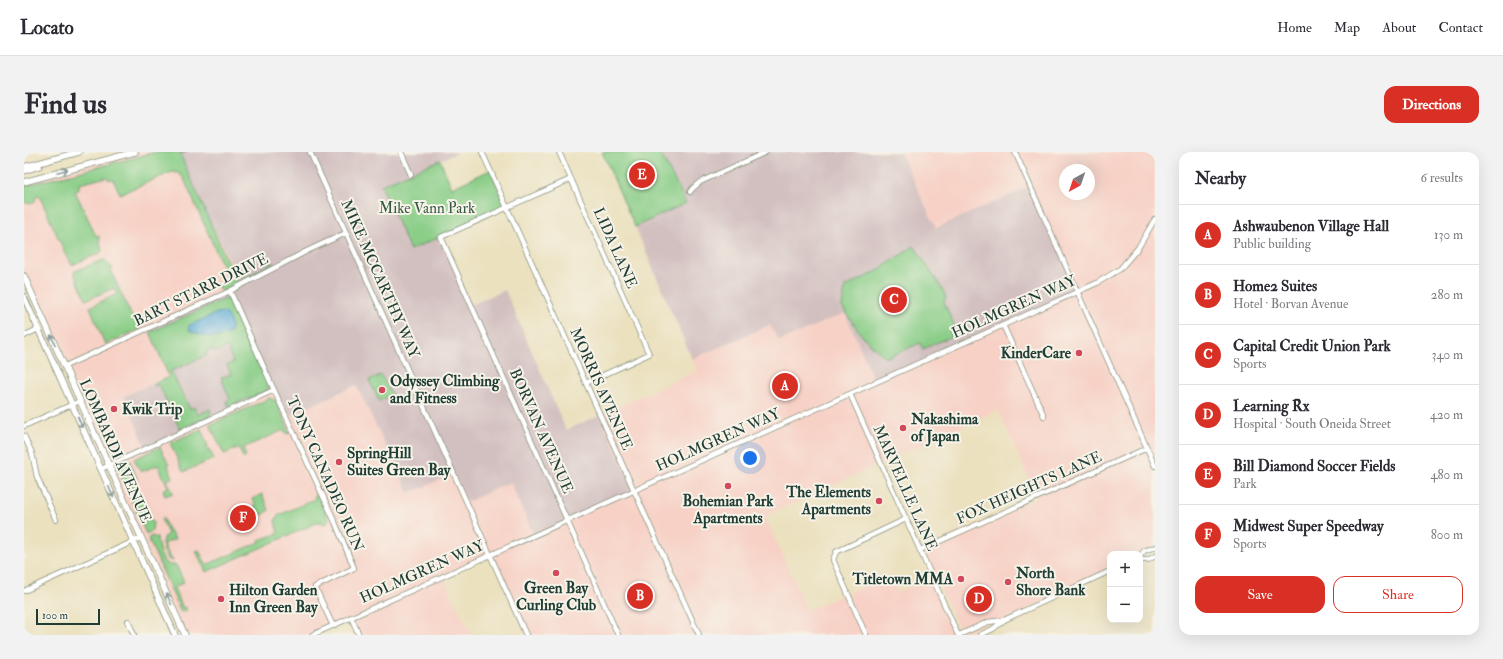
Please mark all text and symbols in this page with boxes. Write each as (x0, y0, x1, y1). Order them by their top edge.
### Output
text: Locato (20, 16, 74, 40)
text: Home (1277, 19, 1312, 36)
text: Map (1334, 19, 1360, 36)
text: About (1382, 19, 1416, 36)
text: Contact (1438, 19, 1483, 36)
button: Directions (1384, 86, 1479, 123)
text: Find us (24, 87, 107, 122)
pin: E (629, 160, 655, 190)
north arrow (1059, 164, 1095, 200)
one-way arrow (55, 167, 68, 175)
text: Nearby (1195, 168, 1246, 189)
text: 6 results (1420, 170, 1463, 186)
street label: MIKE MCCARTHY WAY (336, 197, 424, 362)
park label: Mike Vann Park (379, 199, 475, 218)
street label: LIDA LANE (589, 205, 641, 292)
text: Ashwaubenon Village Hall (1233, 217, 1389, 236)
text: A (1204, 227, 1212, 243)
text: 130 m (1434, 227, 1463, 243)
text: Public building (1233, 236, 1311, 252)
street label: BART STARR DRIVE (131, 249, 272, 331)
street label: HOLMGREN WAY (949, 271, 1080, 343)
text: Home2 Suites (1233, 277, 1317, 296)
pin: C (881, 285, 907, 315)
text: B (1204, 287, 1212, 303)
text: 280 m (1431, 287, 1463, 303)
text: Hotel · Borvan Avenue (1233, 296, 1348, 312)
street label: MORRIS AVENUE (565, 325, 637, 453)
one-way arrow (49, 334, 56, 346)
text: Capital Credit Union Park (1233, 337, 1391, 356)
place label: KinderCare (1001, 344, 1072, 363)
text: C (1203, 347, 1213, 363)
text: 340 m (1432, 347, 1463, 363)
marker: KinderCare (1074, 348, 1084, 358)
text: Sports (1233, 356, 1267, 372)
street label: BORVAN AVENUE (505, 366, 577, 497)
pin: A (772, 371, 798, 401)
place label: Odyssey Climbing and Fitness (390, 372, 500, 408)
street label: LOMBARDI AVENUE (75, 376, 155, 526)
marker: Odyssey Climbing and Fitness (377, 385, 387, 395)
street label: TONY CANADEO RUN (282, 393, 368, 555)
text: Learning Rx (1233, 397, 1309, 416)
place label: Kwik Trip (122, 400, 183, 420)
marker: Kwik Trip (109, 404, 119, 414)
street label: HOLMGREN WAY (653, 404, 784, 476)
text: D (1203, 407, 1213, 423)
text: 420 m (1430, 407, 1463, 423)
place label: Nakashima of Japan (910, 410, 979, 447)
one-way arrow (77, 415, 84, 427)
text: Hospital · South Oneida Street (1233, 416, 1391, 432)
street label: MARVELLE LANE (869, 422, 941, 554)
marker: Nakashima of Japan (898, 423, 908, 433)
place label: SpringHill Suites Green Bay (347, 444, 452, 481)
street label: FOX HEIGHTS LANE (953, 447, 1105, 529)
your location (740, 448, 760, 468)
marker: SpringHill Suites Green Bay (334, 457, 344, 467)
text: Bill Diamond Soccer Fields (1233, 457, 1395, 476)
text: E (1203, 467, 1213, 483)
text: 480 m (1430, 467, 1463, 483)
text: Park (1233, 476, 1257, 492)
marker: Bohemian Park Apartments (723, 481, 733, 491)
place label: The Elements Apartments (785, 483, 871, 520)
one-way arrow (108, 485, 115, 497)
place label: Bohemian Park Apartments (682, 492, 774, 529)
marker: The Elements Apartments (874, 496, 884, 506)
pin: F (230, 503, 256, 533)
text: Midwest Super Speedway (1233, 517, 1384, 536)
text: F (1204, 527, 1212, 543)
text: 800 m (1431, 527, 1463, 543)
street label: HOLMGREN WAY (357, 536, 488, 608)
text: Sports (1233, 536, 1267, 552)
map controls (1107, 551, 1143, 623)
button: + (1107, 551, 1143, 587)
place label: North Shore Bank (1015, 564, 1086, 600)
marker: Green Bay Curling Club (551, 568, 561, 578)
place label: Titletown MMA (852, 570, 953, 589)
marker: Titletown MMA (956, 574, 966, 584)
button: Save (1195, 576, 1325, 613)
button: Share (1333, 576, 1463, 613)
marker: North Shore Bank (1003, 577, 1013, 587)
place label: Green Bay Curling Club (516, 579, 597, 616)
place label: Hilton Garden Inn Green Bay (229, 581, 319, 618)
pin: B (627, 581, 653, 611)
pin: D (966, 584, 992, 614)
button: − (1107, 587, 1143, 623)
one-way arrow (165, 594, 172, 606)
marker: Hilton Garden Inn Green Bay (216, 594, 226, 604)
scale bar (36, 607, 100, 626)
text: 100 m (42, 609, 68, 622)

